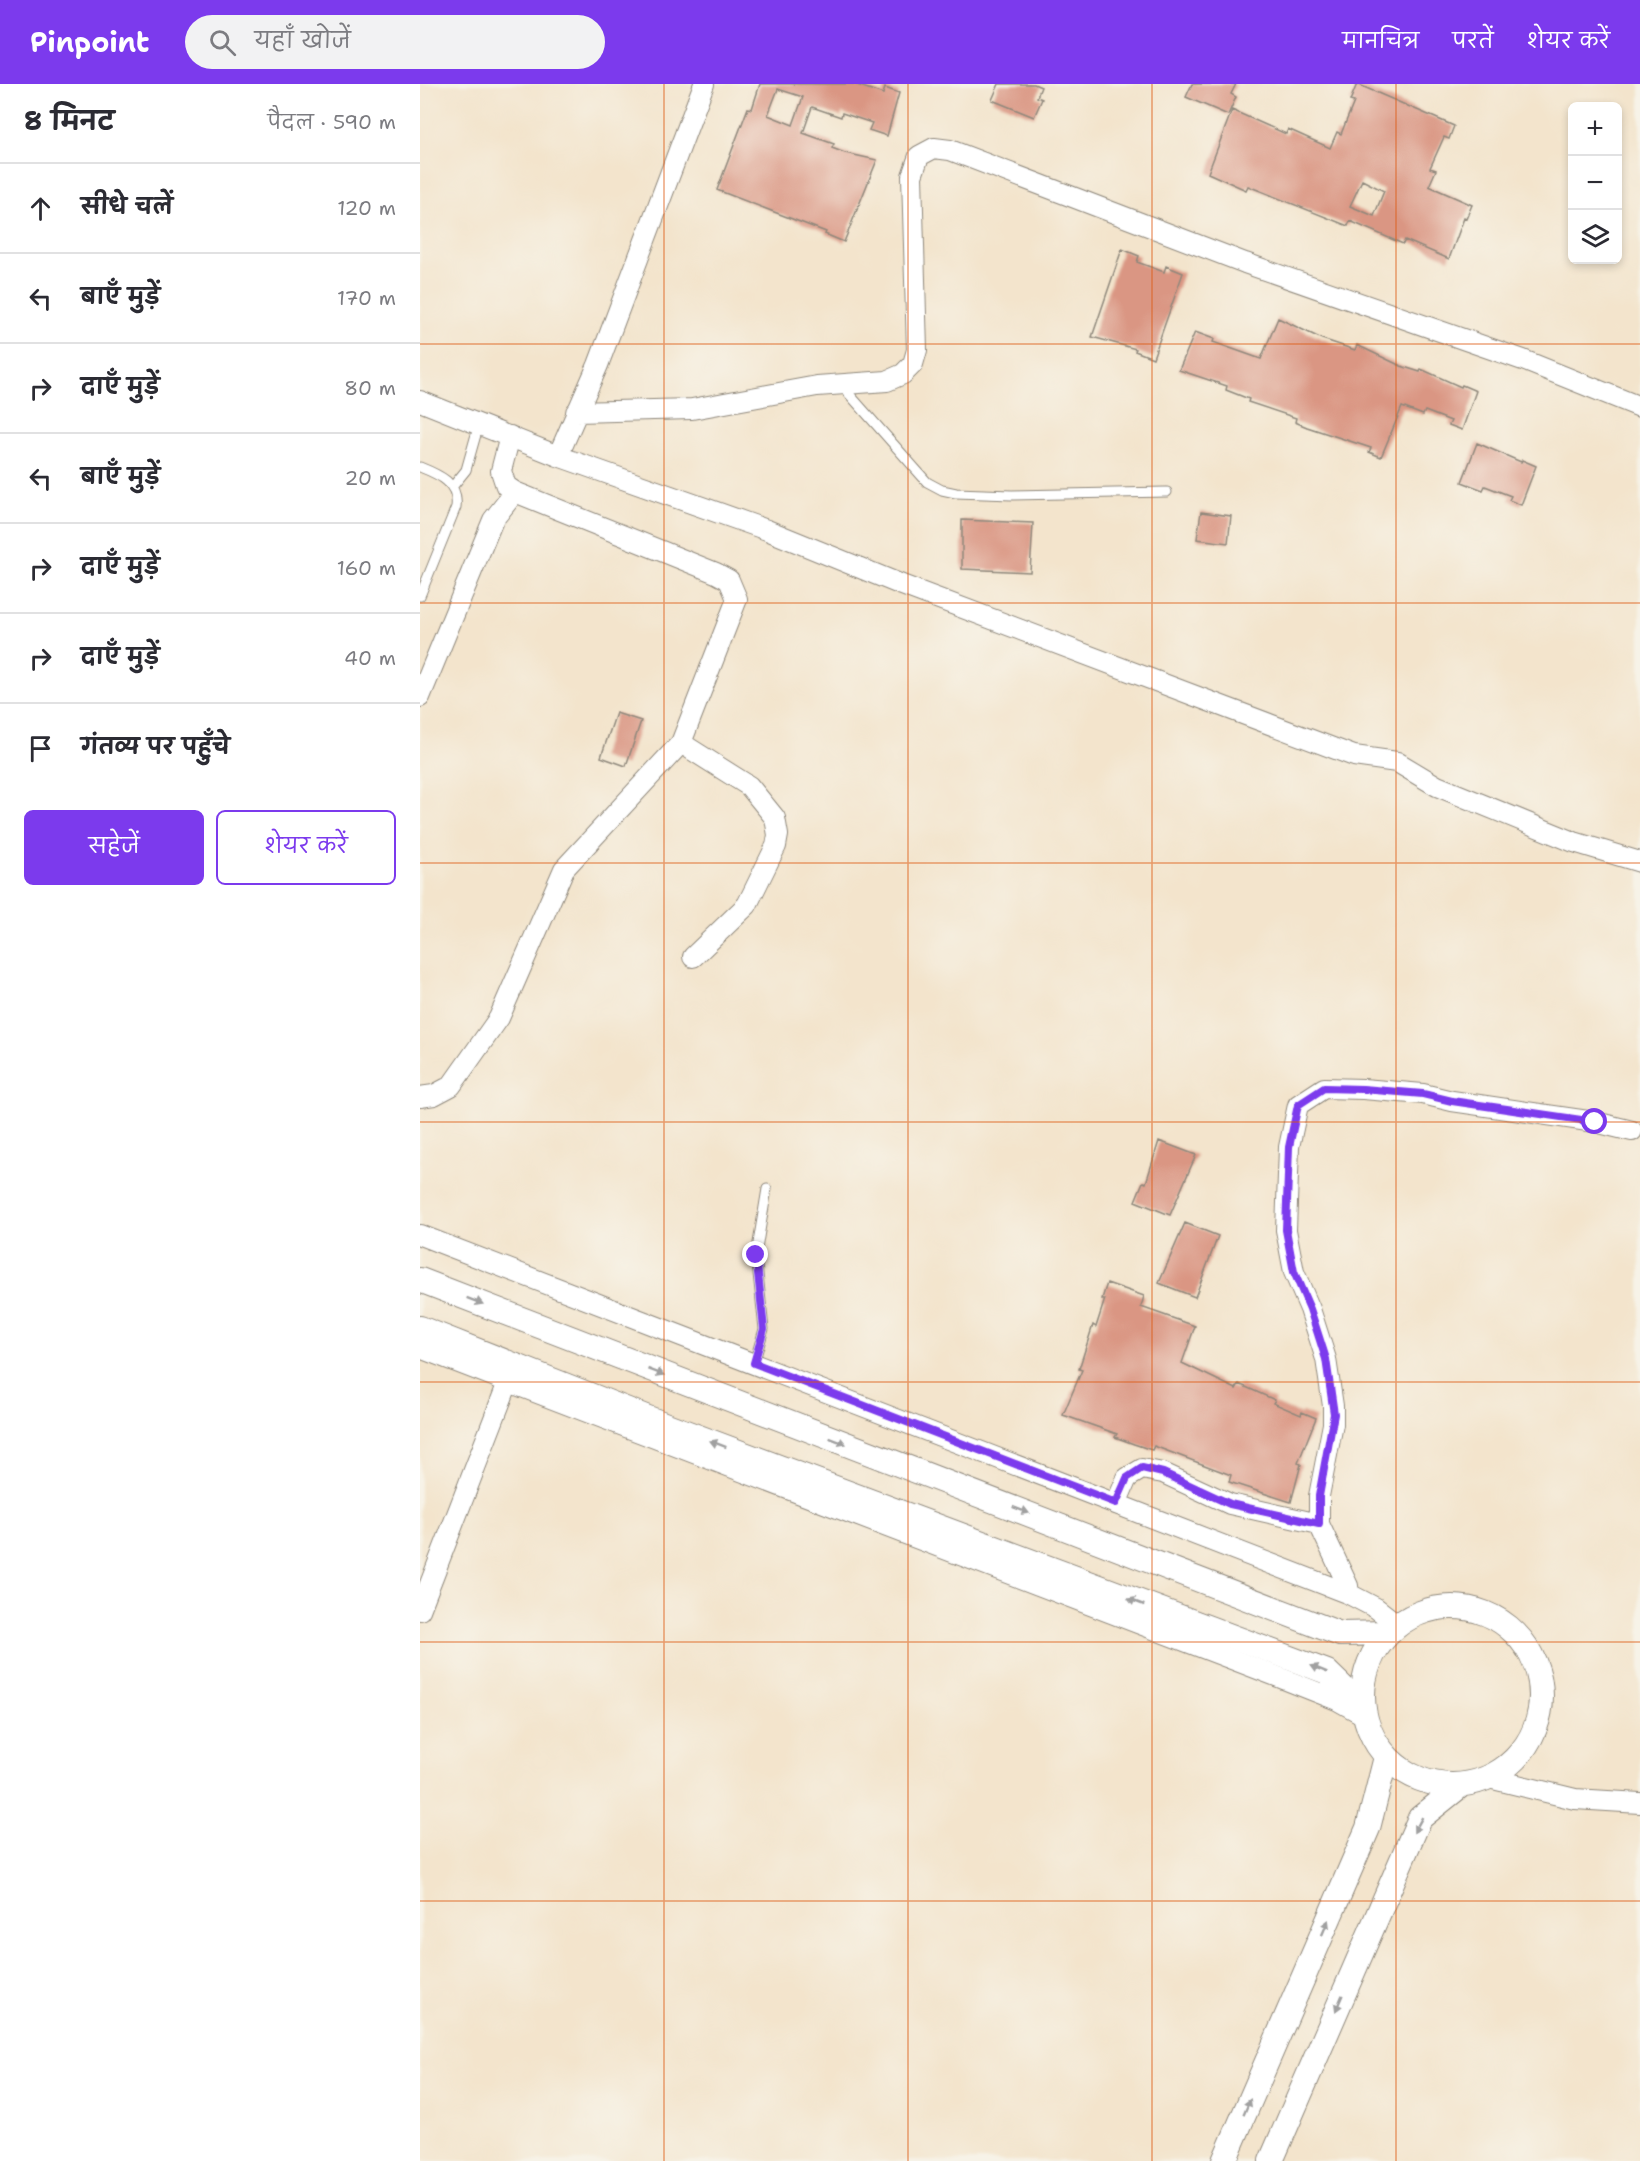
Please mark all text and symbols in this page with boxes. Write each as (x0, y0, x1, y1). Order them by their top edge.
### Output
search box (185, 15, 605, 69)
text: Pinpoint (30, 23, 149, 61)
icon: search (206, 26, 239, 59)
text: यहाँ खोजें (254, 26, 351, 55)
text: मानचित्र (1342, 27, 1419, 55)
text: परतें (1452, 27, 1494, 55)
text: शेयर करें (1527, 27, 1610, 55)
map controls (1568, 102, 1622, 264)
button: + (1568, 102, 1622, 156)
text: 8 मिनट (24, 103, 114, 138)
text: पैदल · 590 m (267, 109, 396, 135)
button: − (1568, 156, 1622, 210)
icon: ahead (24, 192, 57, 225)
text: सीधे चलें (81, 192, 173, 221)
text: 120 m (337, 195, 396, 221)
button: layers (1568, 210, 1622, 264)
icon: left (24, 282, 57, 315)
text: बाएँ मुड़ें (81, 282, 160, 311)
text: 170 m (337, 285, 396, 311)
icon: right (24, 372, 57, 405)
text: दाएँ मुड़ें (81, 372, 160, 401)
text: 80 m (344, 375, 396, 401)
icon: left (24, 462, 57, 495)
text: बाएँ मुड़ें (81, 462, 160, 491)
text: 20 m (345, 465, 396, 491)
icon: right (24, 552, 57, 585)
text: दाएँ मुड़ें (81, 552, 160, 581)
text: 160 m (337, 555, 396, 581)
icon: right (24, 642, 57, 675)
text: दाएँ मुड़ें (81, 642, 160, 671)
text: 40 m (344, 645, 396, 671)
icon: arrive (24, 732, 57, 765)
text: गंतव्य पर पहुँचे (81, 732, 230, 761)
button: सहेजें (24, 810, 204, 885)
button: शेयर करें (216, 810, 396, 885)
route start (1581, 1108, 1607, 1134)
route end (742, 1241, 768, 1267)
one-way arrow (466, 1296, 484, 1306)
one-way arrow (647, 1368, 665, 1377)
one-way arrow (830, 1437, 848, 1447)
one-way arrow (708, 1439, 726, 1449)
one-way arrow (1012, 1506, 1030, 1516)
one-way arrow (1127, 1597, 1145, 1606)
one-way arrow (1309, 1664, 1327, 1674)
one-way arrow (1413, 1817, 1423, 1834)
one-way arrow (1320, 1920, 1329, 1937)
one-way arrow (1334, 1994, 1344, 2012)
one-way arrow (1243, 2099, 1252, 2116)

